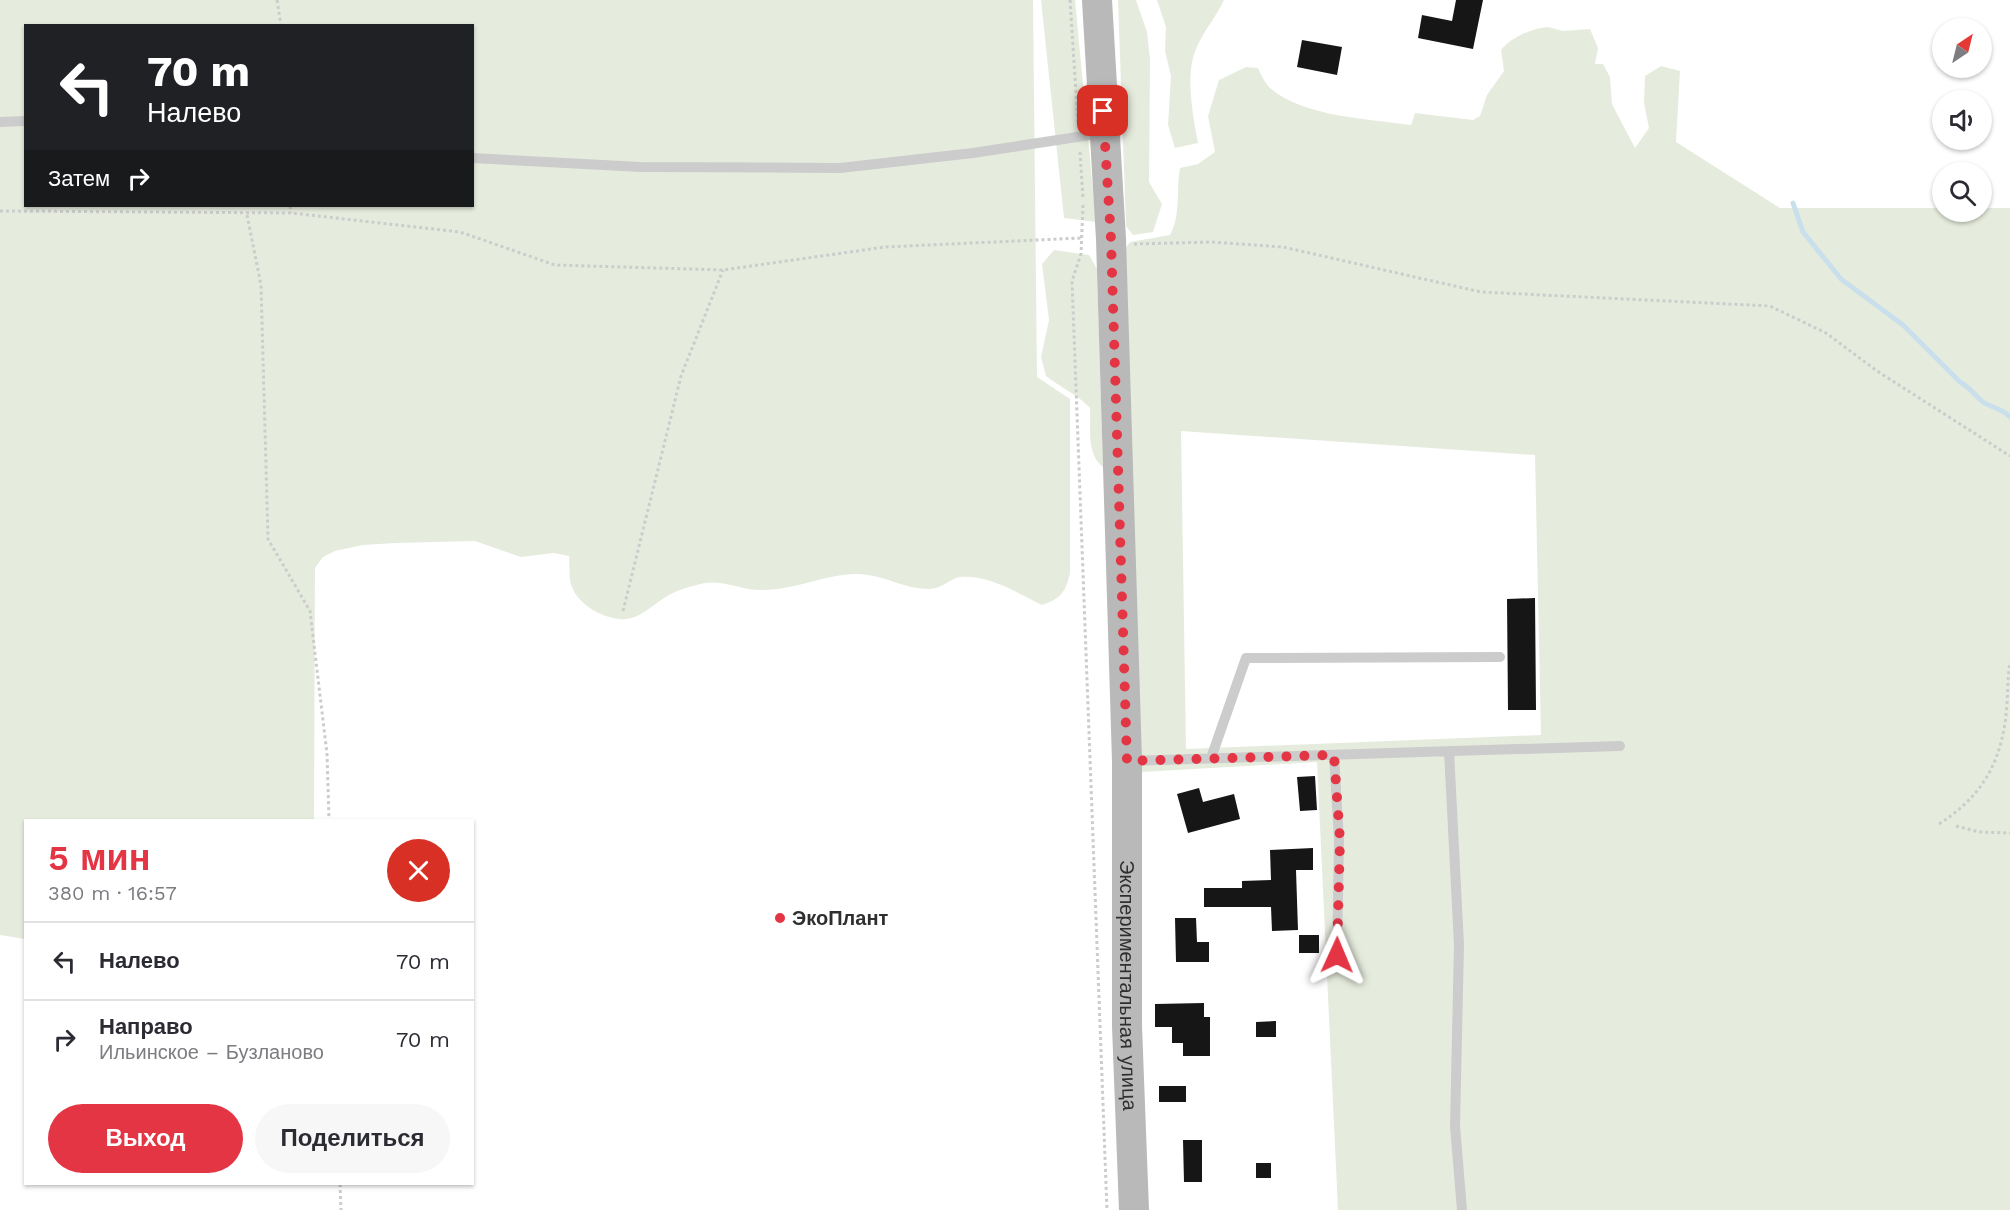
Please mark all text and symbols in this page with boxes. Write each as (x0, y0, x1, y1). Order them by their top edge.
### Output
north arrow (1932, 18, 1992, 78)
map controls (1932, 18, 1992, 222)
text: 70 m (147, 47, 250, 96)
icon: left (48, 48, 126, 126)
pin (1077, 85, 1128, 136)
button: sound (1932, 90, 1992, 150)
icon: arrive (1086, 94, 1119, 127)
text: Налево (147, 97, 241, 129)
icon: right (122, 162, 155, 195)
button: search (1932, 162, 1992, 222)
text: Затем (48, 166, 110, 191)
text: 5 мин (48, 837, 150, 879)
button: close (387, 839, 450, 902)
street label: Экспериментальная улица (1115, 860, 1142, 1112)
text: 380 m · 16:57 (48, 881, 177, 905)
place label: ЭкоПлант (792, 906, 888, 930)
marker: ЭкоПлант (773, 911, 787, 925)
position arrow (1305, 923, 1369, 987)
icon: left (48, 945, 81, 978)
text: Налево (99, 948, 180, 973)
text: 70 m (396, 949, 450, 974)
text: Направо (99, 1014, 193, 1039)
icon: right (48, 1023, 81, 1056)
text: 70 m (396, 1027, 450, 1052)
text: Ильинское – Бузланово (99, 1040, 324, 1064)
button: Выход (48, 1104, 243, 1173)
button: Поделиться (255, 1104, 450, 1173)

